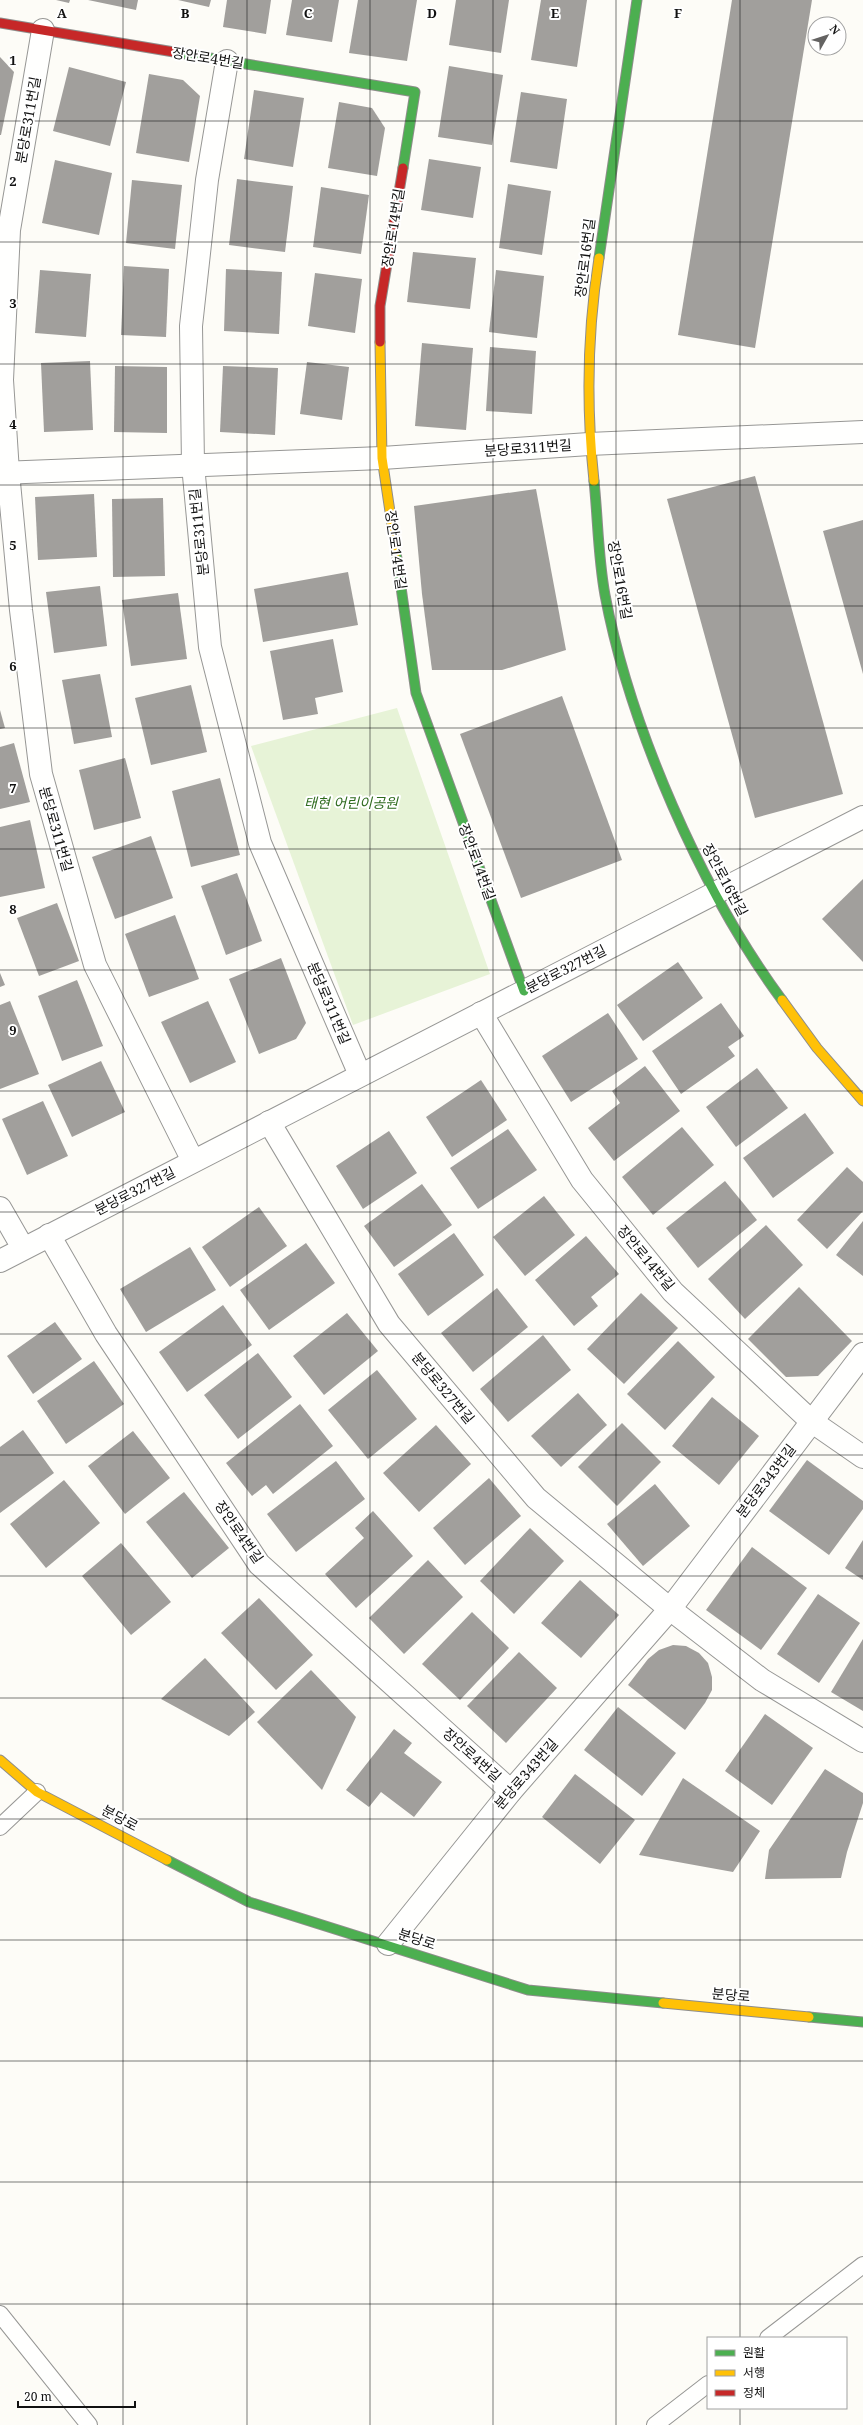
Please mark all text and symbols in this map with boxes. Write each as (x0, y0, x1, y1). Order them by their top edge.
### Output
text: A (57, 4, 67, 22)
text: B (181, 4, 190, 22)
text: C (304, 4, 313, 22)
text: D (427, 4, 437, 22)
text: E (551, 4, 560, 22)
text: F (674, 4, 682, 22)
north arrow (807, 16, 847, 56)
text: N (827, 21, 844, 38)
street label: 장안로4번길 (171, 42, 245, 73)
text: 1 (9, 51, 17, 69)
street label: 분당로311번길 (11, 75, 44, 165)
text: 2 (9, 172, 17, 190)
street label: 장안로14번길 (377, 187, 408, 269)
street label: 장안로16번길 (570, 217, 599, 299)
text: 3 (9, 294, 17, 312)
text: 4 (9, 415, 17, 433)
street label: 분당로311번길 (483, 435, 572, 460)
street label: 분당로311번길 (184, 487, 213, 577)
street label: 장안로14번길 (382, 509, 411, 591)
text: 5 (9, 536, 17, 554)
street label: 장안로16번길 (604, 539, 637, 621)
text: 6 (9, 657, 17, 675)
text: 7 (9, 779, 17, 797)
street label: 분당로311번길 (35, 784, 78, 874)
park label: 태현 어린이공원 (304, 793, 399, 812)
street label: 장안로14번길 (455, 821, 500, 903)
street label: 장안로16번길 (698, 840, 753, 920)
text: 8 (9, 900, 17, 918)
street label: 분당로327번길 (522, 940, 609, 997)
street label: 분당로311번길 (304, 959, 355, 1047)
text: 9 (9, 1021, 17, 1039)
street label: 분당로327번길 (91, 1162, 178, 1219)
street label: 장안로14번길 (613, 1221, 679, 1294)
street label: 분당로327번길 (408, 1348, 479, 1427)
street label: 분당로343번길 (732, 1440, 800, 1522)
street label: 장안로4번길 (211, 1497, 268, 1567)
street label: 장안로4번길 (439, 1723, 506, 1786)
street label: 분당로343번길 (490, 1734, 562, 1813)
street label: 분당로 (99, 1800, 142, 1835)
street label: 분당로 (396, 1924, 439, 1954)
street label: 분당로 (711, 1983, 751, 2006)
legend (707, 2337, 847, 2409)
text: 원활 (743, 2344, 765, 2361)
text: 서행 (743, 2364, 765, 2381)
scale bar (18, 2383, 135, 2409)
text: 정체 (743, 2384, 765, 2401)
text: 20 m (24, 2388, 52, 2405)

